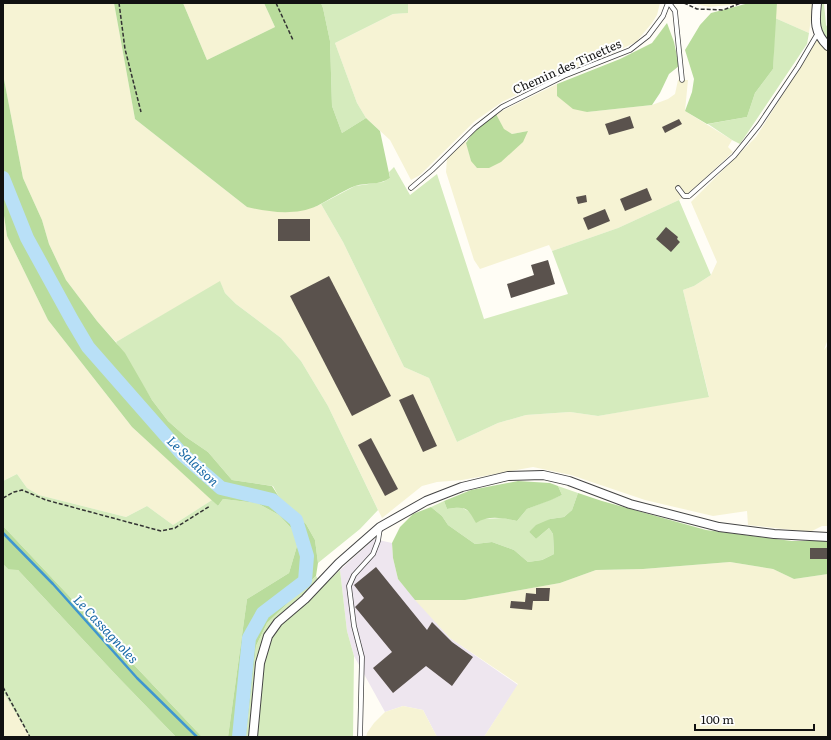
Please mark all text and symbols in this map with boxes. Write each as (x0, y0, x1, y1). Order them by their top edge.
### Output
street label: Chemin des Tinettes (509, 34, 624, 98)
water label: Le Salaison (163, 431, 224, 490)
water label: Le Cassagnoles (70, 590, 143, 667)
scale bar (695, 706, 814, 732)
text: 100 m (701, 710, 734, 728)

